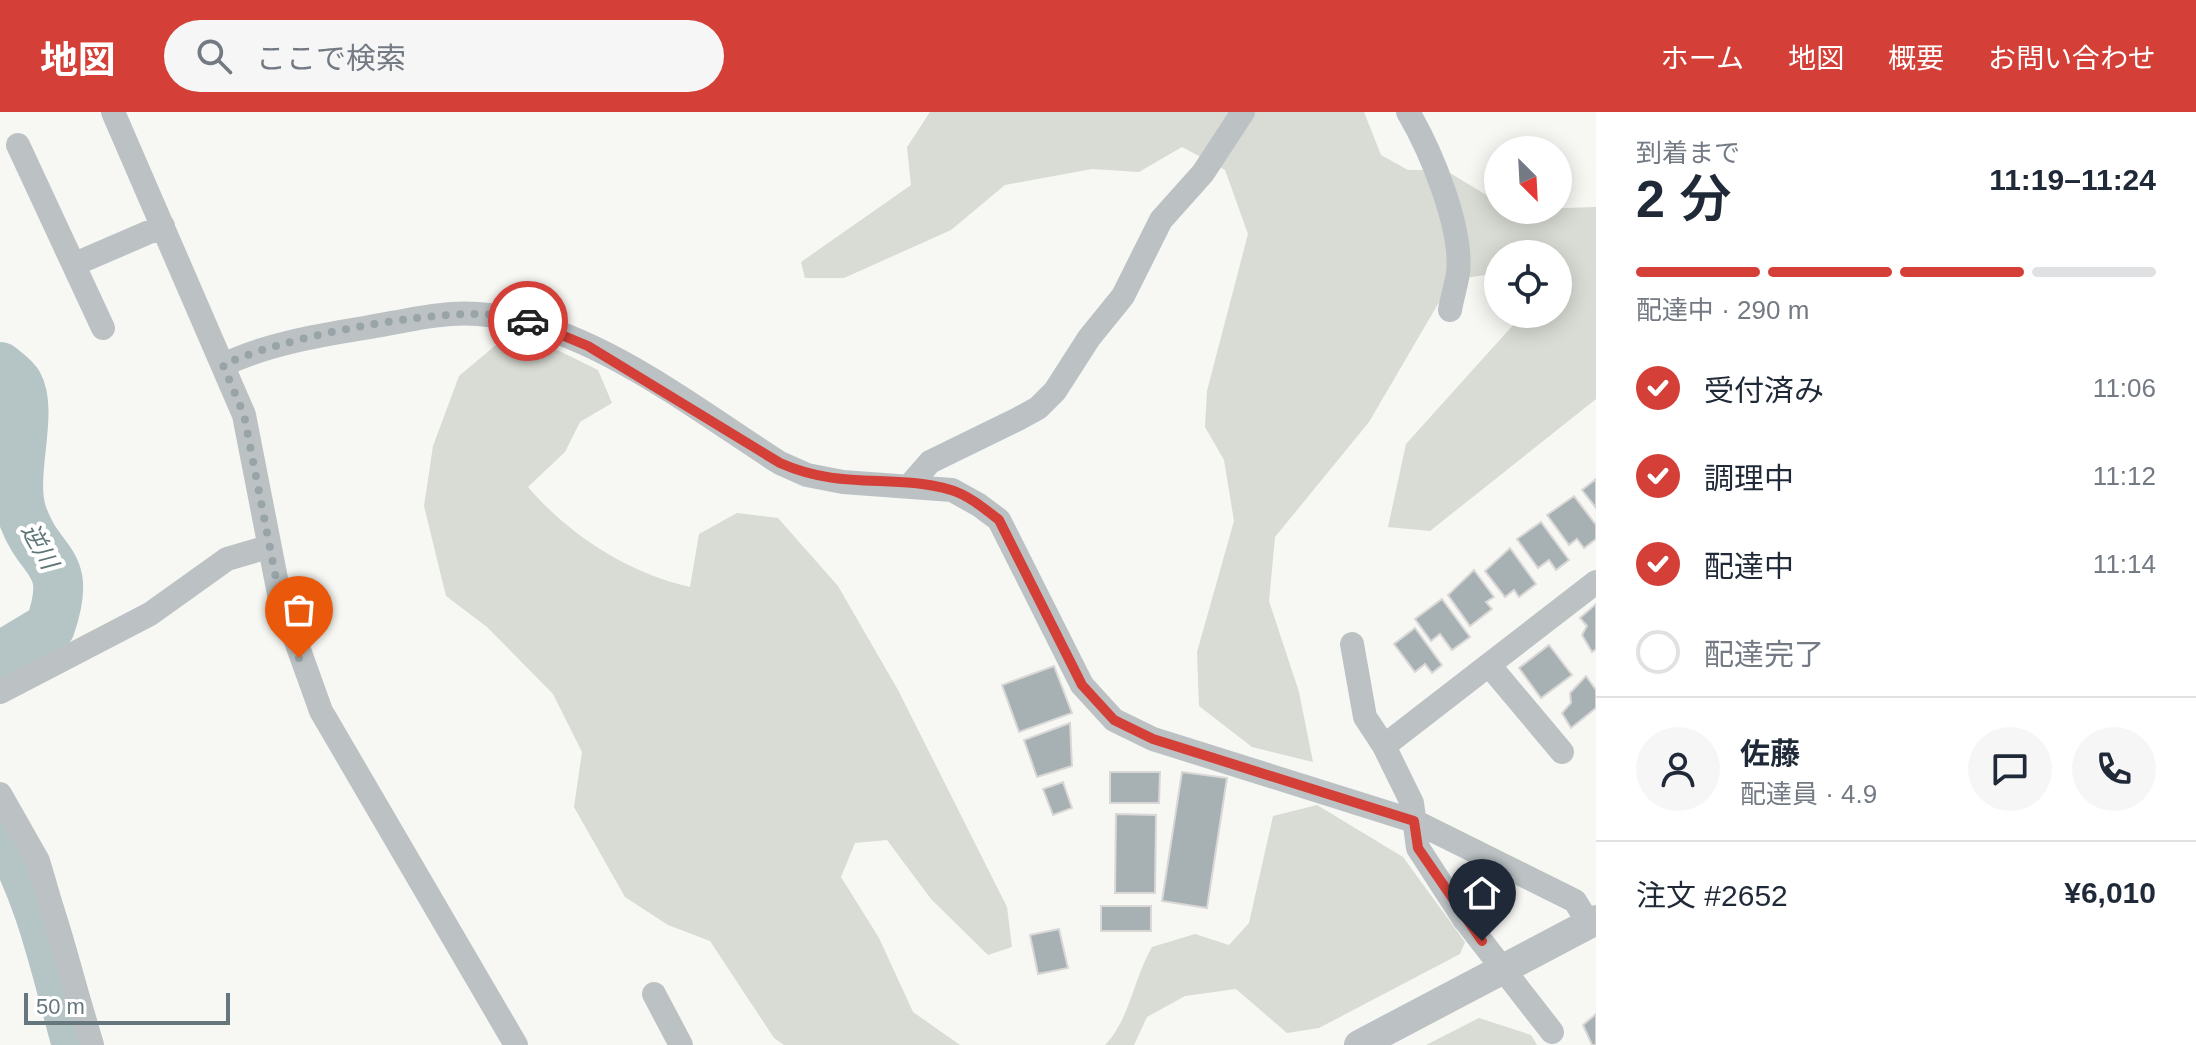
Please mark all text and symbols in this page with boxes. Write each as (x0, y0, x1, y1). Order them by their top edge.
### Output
search box (164, 20, 724, 92)
icon: search (192, 34, 236, 78)
text: 地図 (40, 39, 116, 81)
text: ここで検索 (256, 42, 406, 75)
text: ホーム (1661, 43, 1744, 74)
text: 地図 (1788, 43, 1844, 74)
text: 概要 (1888, 43, 1944, 74)
text: お問い合わせ (1988, 43, 2156, 74)
north arrow (1484, 136, 1572, 224)
map controls (1484, 136, 1572, 328)
text: 到着まで (1636, 138, 1740, 168)
text: 11:19–11:24 (1989, 163, 2156, 196)
text: 2 分 (1636, 170, 1731, 228)
button: locate (1484, 240, 1572, 328)
courier (488, 281, 568, 361)
text: 配達中 · 290 m (1636, 295, 1809, 325)
icon: car (506, 299, 550, 343)
icon: check (1636, 366, 1680, 410)
text: 11:06 (2093, 373, 2156, 403)
text: 受付済み (1704, 374, 1824, 407)
icon: check (1636, 454, 1680, 498)
text: 11:12 (2093, 461, 2156, 491)
text: 調理中 (1704, 462, 1794, 495)
water label: 逆川 (17, 518, 65, 576)
icon: check (1636, 542, 1680, 586)
text: 11:14 (2093, 549, 2156, 579)
text: 配達中 (1704, 550, 1794, 583)
pin (265, 576, 333, 658)
icon: bag (277, 588, 321, 632)
text: 配達完了 (1704, 638, 1824, 671)
button: person (1636, 727, 1720, 811)
button: chat (1968, 727, 2052, 811)
button: phone (2072, 727, 2156, 811)
text: 佐藤 (1740, 737, 1800, 770)
text: 配達員 · 4.9 (1740, 779, 1877, 809)
pin (1448, 859, 1516, 941)
icon: home (1460, 871, 1504, 915)
text: ¥6,010 (2064, 876, 2156, 909)
text: 注文 #2652 (1636, 879, 1788, 912)
scale bar (24, 989, 230, 1025)
text: 50 m (36, 994, 85, 1019)

